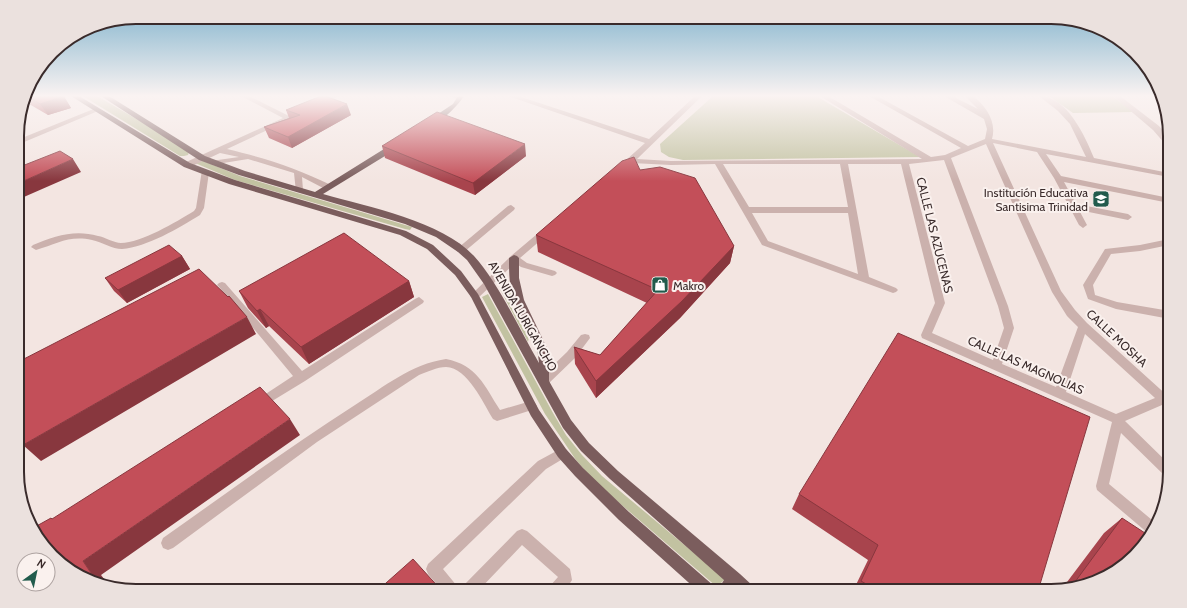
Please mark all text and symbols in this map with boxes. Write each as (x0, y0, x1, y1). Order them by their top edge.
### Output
street label: CALLE LAS AZUCENAS (913, 176, 957, 294)
place label: Institución Educativa Santisima Trinidad (984, 185, 1088, 214)
school or university icon: Institución Educativa Santisima Trinidad (1091, 189, 1111, 209)
street label: AVENIDA LURIGANCHO (485, 258, 561, 374)
shop icon: Makro (650, 275, 670, 295)
place label: Makro (673, 278, 704, 293)
street label: CALLE MOSHA (1083, 306, 1151, 370)
street label: CALLE LAS MAGNOLIAS (966, 333, 1086, 397)
north arrow (16, 552, 56, 592)
text: N (34, 556, 49, 572)

